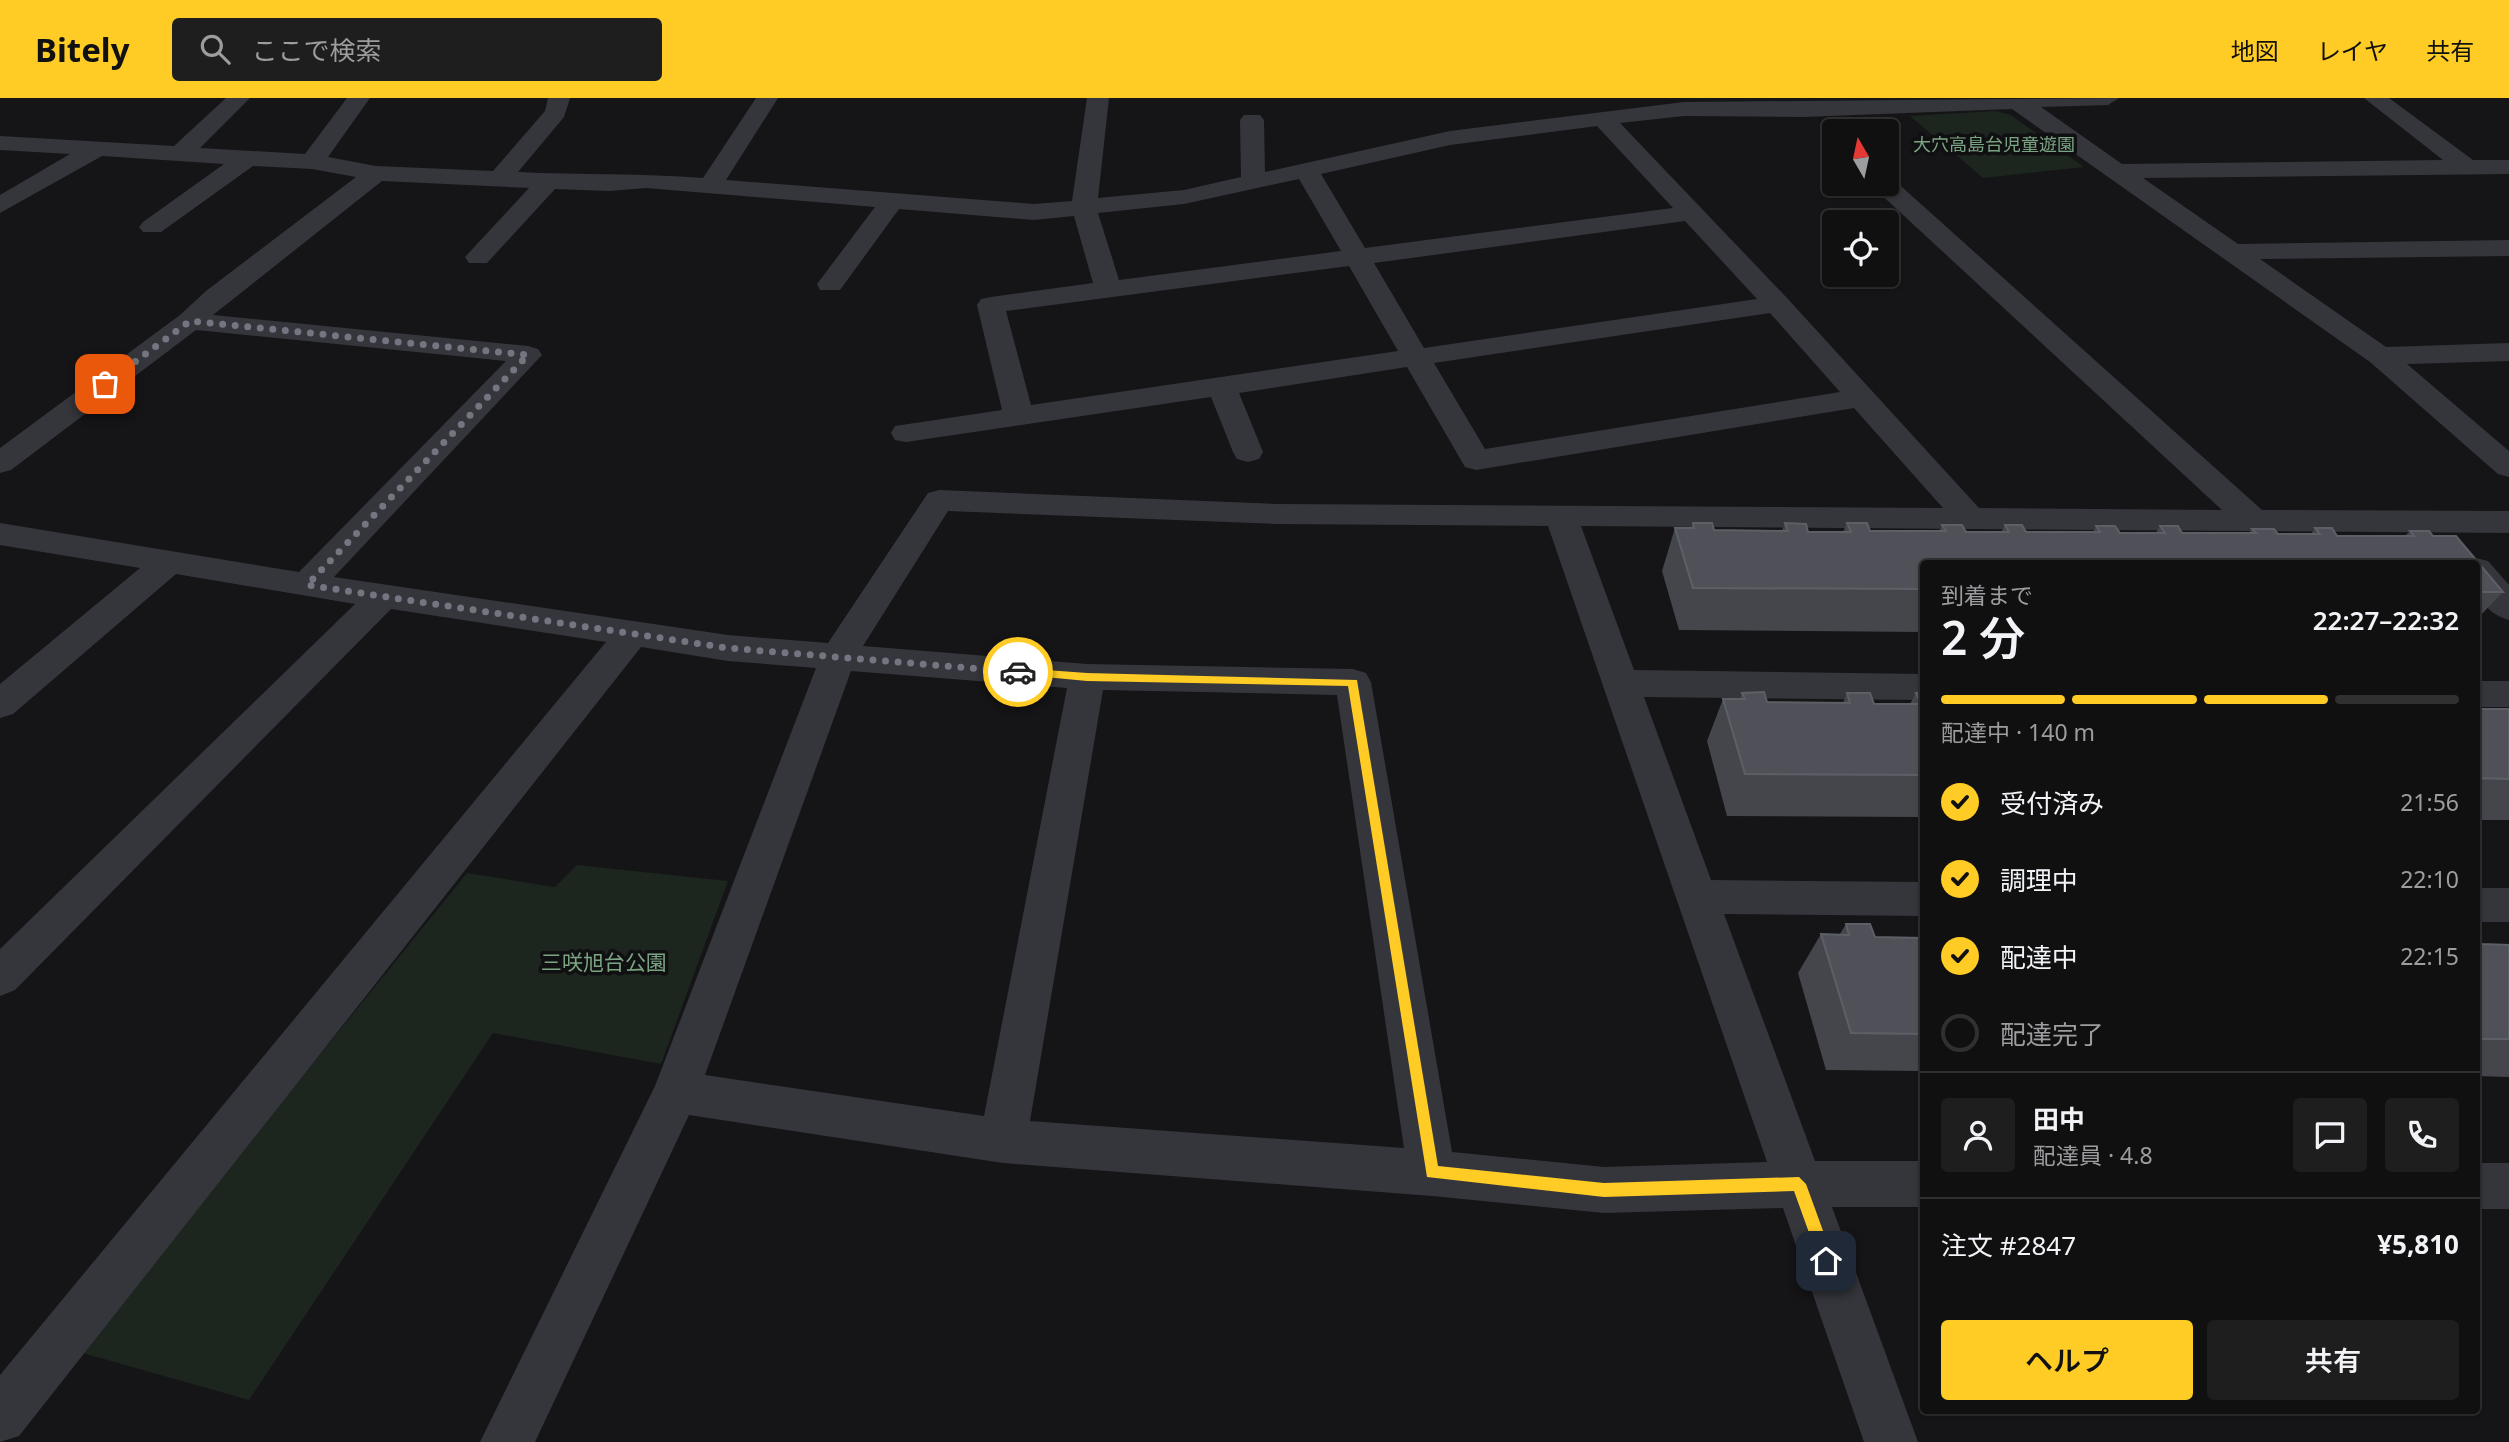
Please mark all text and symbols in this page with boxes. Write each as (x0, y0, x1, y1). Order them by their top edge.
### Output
search box (172, 18, 662, 81)
text: Bitely (35, 27, 130, 72)
icon: search (196, 30, 234, 68)
text: ここで検索 (252, 32, 382, 68)
text: 地図 (2231, 34, 2279, 67)
text: レイヤ (2317, 34, 2388, 67)
text: 共有 (2426, 34, 2474, 67)
north arrow (1822, 119, 1899, 196)
map controls (1822, 119, 1899, 287)
park label: 大穴高島台児童遊園 (1913, 132, 2075, 156)
button: locate (1822, 210, 1899, 287)
pin (75, 354, 135, 414)
icon: bag (86, 365, 124, 403)
text: 到着まで (1941, 579, 2033, 611)
text: 22:27–22:32 (2313, 602, 2459, 638)
text: 2 分 (1941, 606, 2025, 668)
courier (983, 637, 1053, 707)
icon: car (999, 653, 1037, 691)
text: 配達中 · 140 m (1941, 716, 2095, 748)
icon: check (1941, 783, 1979, 821)
text: 受付済み (2000, 785, 2104, 821)
text: 21:56 (2400, 786, 2459, 818)
icon: check (1941, 860, 1979, 898)
text: 調理中 (2000, 862, 2078, 898)
text: 22:10 (2400, 863, 2459, 895)
icon: check (1941, 937, 1979, 975)
text: 配達中 (2000, 939, 2078, 975)
text: 22:15 (2400, 940, 2459, 972)
park label: 三咲旭台公園 (541, 948, 667, 976)
text: 配達完了 (2000, 1016, 2104, 1052)
button: person (1941, 1098, 2015, 1172)
button: chat (2293, 1098, 2367, 1172)
button: phone (2385, 1098, 2459, 1172)
text: 田中 (2033, 1101, 2085, 1137)
text: 配達員 · 4.8 (2033, 1139, 2153, 1171)
text: ¥5,810 (2377, 1226, 2459, 1262)
text: 注文 #2847 (1941, 1227, 2076, 1263)
pin (1796, 1231, 1856, 1291)
icon: home (1807, 1242, 1845, 1280)
button: ヘルプ (1941, 1320, 2193, 1400)
button: 共有 (2207, 1320, 2459, 1400)

